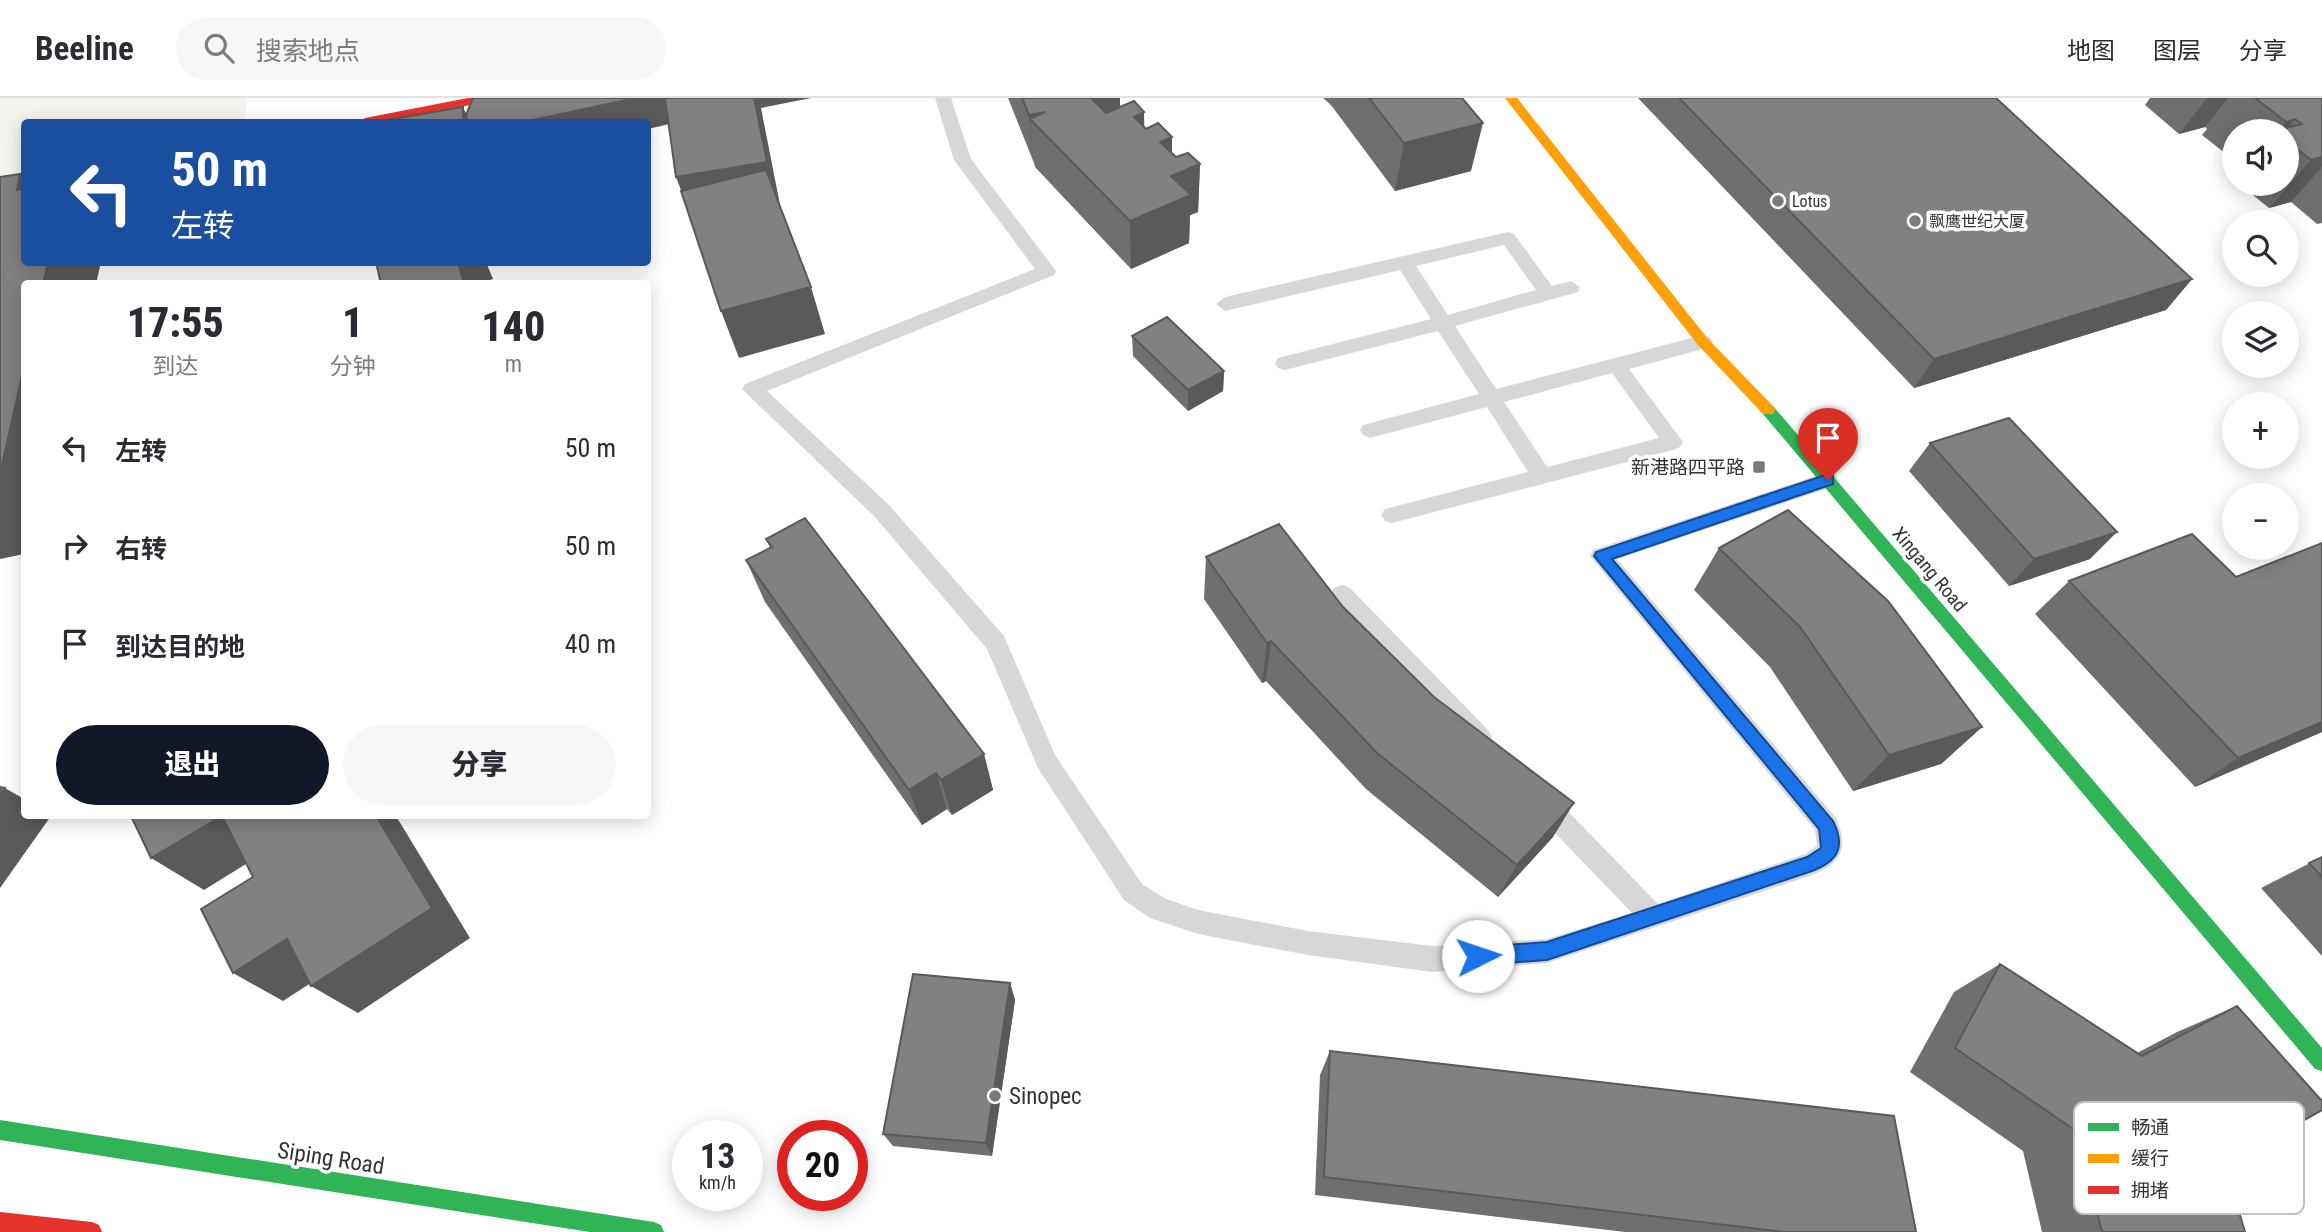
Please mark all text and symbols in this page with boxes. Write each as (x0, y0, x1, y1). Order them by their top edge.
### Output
search box (176, 17, 666, 80)
text: Beeline (35, 29, 134, 68)
icon: search (200, 29, 238, 67)
text: 搜索地点 (256, 36, 360, 66)
text: 地图 (2067, 37, 2115, 65)
text: 图层 (2153, 37, 2201, 65)
text: 分享 (2239, 37, 2287, 65)
map controls (2222, 119, 2299, 560)
button: sound (2222, 119, 2299, 196)
text: 50 m (171, 141, 268, 198)
icon: left (56, 147, 147, 238)
place label: Lotus (1792, 192, 1827, 211)
marker: Lotus (1770, 193, 1786, 209)
text: 左转 (171, 207, 235, 245)
button: search (2222, 210, 2299, 287)
place label: 飘鹰世纪大厦 (1929, 212, 2025, 231)
marker: 飘鹰世纪大厦 (1907, 213, 1923, 229)
text: 17:55 (127, 298, 224, 347)
text: 1 (342, 298, 363, 347)
button: layers (2222, 301, 2299, 378)
text: 140 (481, 302, 545, 351)
text: m (505, 351, 522, 378)
text: 到达 (152, 353, 198, 380)
text: 分钟 (330, 353, 376, 380)
button: + (2222, 392, 2299, 469)
pin (1798, 408, 1858, 480)
icon: arrive (1809, 419, 1847, 457)
icon: left (56, 429, 94, 467)
text: 50 m (565, 433, 616, 463)
text: 左转 (115, 436, 167, 466)
place label: 新港路四平路 (1631, 456, 1745, 479)
marker: 新港路四平路 (1751, 459, 1767, 475)
button: − (2222, 483, 2299, 560)
street label: Xingang Road (1888, 522, 1972, 616)
icon: right (56, 527, 94, 565)
text: 50 m (565, 531, 616, 561)
text: 右转 (115, 534, 167, 564)
icon: arrive (56, 625, 94, 663)
text: 40 m (565, 629, 616, 659)
text: 到达目的地 (115, 632, 245, 662)
button: 退出 (56, 725, 329, 805)
button: 分享 (343, 725, 616, 805)
position arrow (1441, 919, 1515, 993)
place label: Sinopec (1009, 1083, 1082, 1110)
marker: Sinopec (987, 1088, 1003, 1104)
legend (2074, 1102, 2304, 1214)
text: 畅通 (2131, 1116, 2169, 1139)
speed limit sign: 20 (777, 1120, 868, 1211)
text: 13 (700, 1136, 735, 1177)
street label: Siping Road (276, 1137, 386, 1180)
text: 缓行 (2131, 1147, 2169, 1170)
text: km/h (699, 1172, 736, 1193)
text: 拥堵 (2131, 1179, 2169, 1202)

